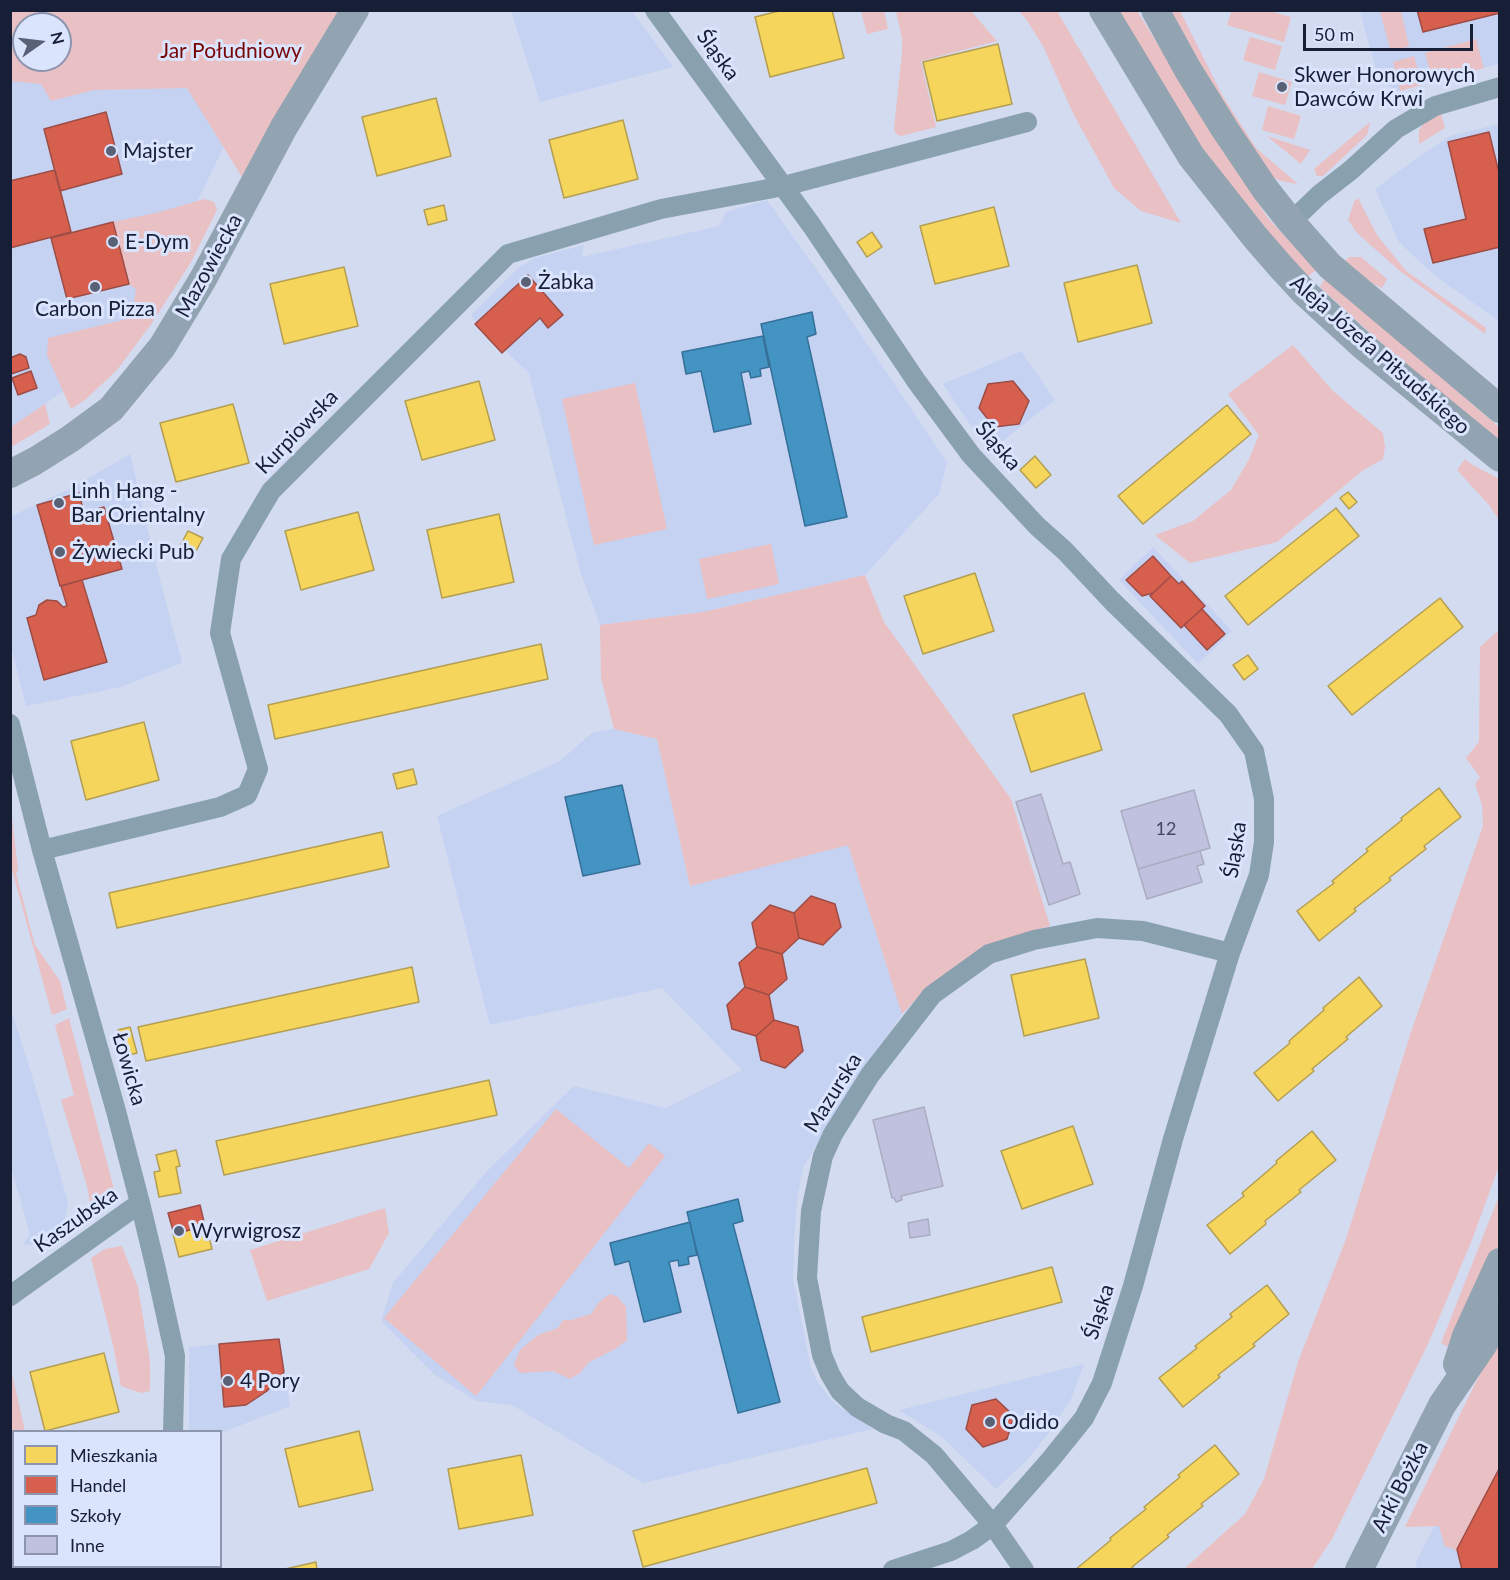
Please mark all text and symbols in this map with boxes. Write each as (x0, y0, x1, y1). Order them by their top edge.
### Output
north arrow (12, 12, 72, 72)
scale bar (1306, 12, 1476, 50)
text: 50 m (1314, 23, 1354, 45)
street label: Śląska (691, 25, 745, 85)
text: N (47, 30, 69, 46)
park label: Jar Południowy (160, 38, 302, 64)
place label: Skwer Honorowych Dawców Krwi (1294, 62, 1475, 112)
marker: Skwer Honorowych Dawców Krwi (1275, 80, 1289, 94)
place label: Majster (123, 138, 193, 164)
marker: Majster (104, 144, 118, 158)
street label: Mazowiecka (170, 210, 248, 322)
place label: E-Dym (125, 229, 189, 255)
marker: E-Dym (106, 235, 120, 249)
place label: Żabka (538, 269, 594, 295)
street label: Aleja Józefa Piłsudskiego (1285, 270, 1475, 440)
marker: Żabka (519, 275, 533, 289)
marker: Carbon Pizza (88, 280, 102, 294)
place label: Carbon Pizza (35, 296, 155, 322)
street label: Kurpiowska (250, 384, 344, 480)
street label: Śląska (970, 416, 1026, 476)
place label: Linh Hang - Bar Orientalny (71, 478, 205, 528)
marker: Linh Hang - Bar Orientalny (52, 496, 66, 510)
place label: Żywiecki Pub (72, 539, 195, 565)
marker: Żywiecki Pub (53, 545, 67, 559)
house number: 12 (1156, 818, 1176, 840)
street label: Śląska (1218, 820, 1252, 880)
street label: Łowicka (107, 1030, 151, 1108)
street label: Mazurska (799, 1049, 867, 1137)
street label: Kaszubska (29, 1182, 123, 1258)
place label: Wyrwigrosz (191, 1218, 301, 1244)
marker: Wyrwigrosz (172, 1224, 186, 1238)
street label: Śląska (1078, 1281, 1120, 1343)
place label: 4 Pory (240, 1368, 300, 1394)
marker: 4 Pory (221, 1374, 235, 1388)
place label: Odido (1002, 1409, 1059, 1435)
marker: Odido (983, 1415, 997, 1429)
legend (12, 1430, 222, 1568)
street label: Arki Bożka (1366, 1437, 1434, 1537)
text: Mieszkania (70, 1444, 158, 1466)
text: Handel (70, 1474, 126, 1496)
text: Szkoły (70, 1504, 121, 1526)
text: Inne (70, 1534, 105, 1556)

